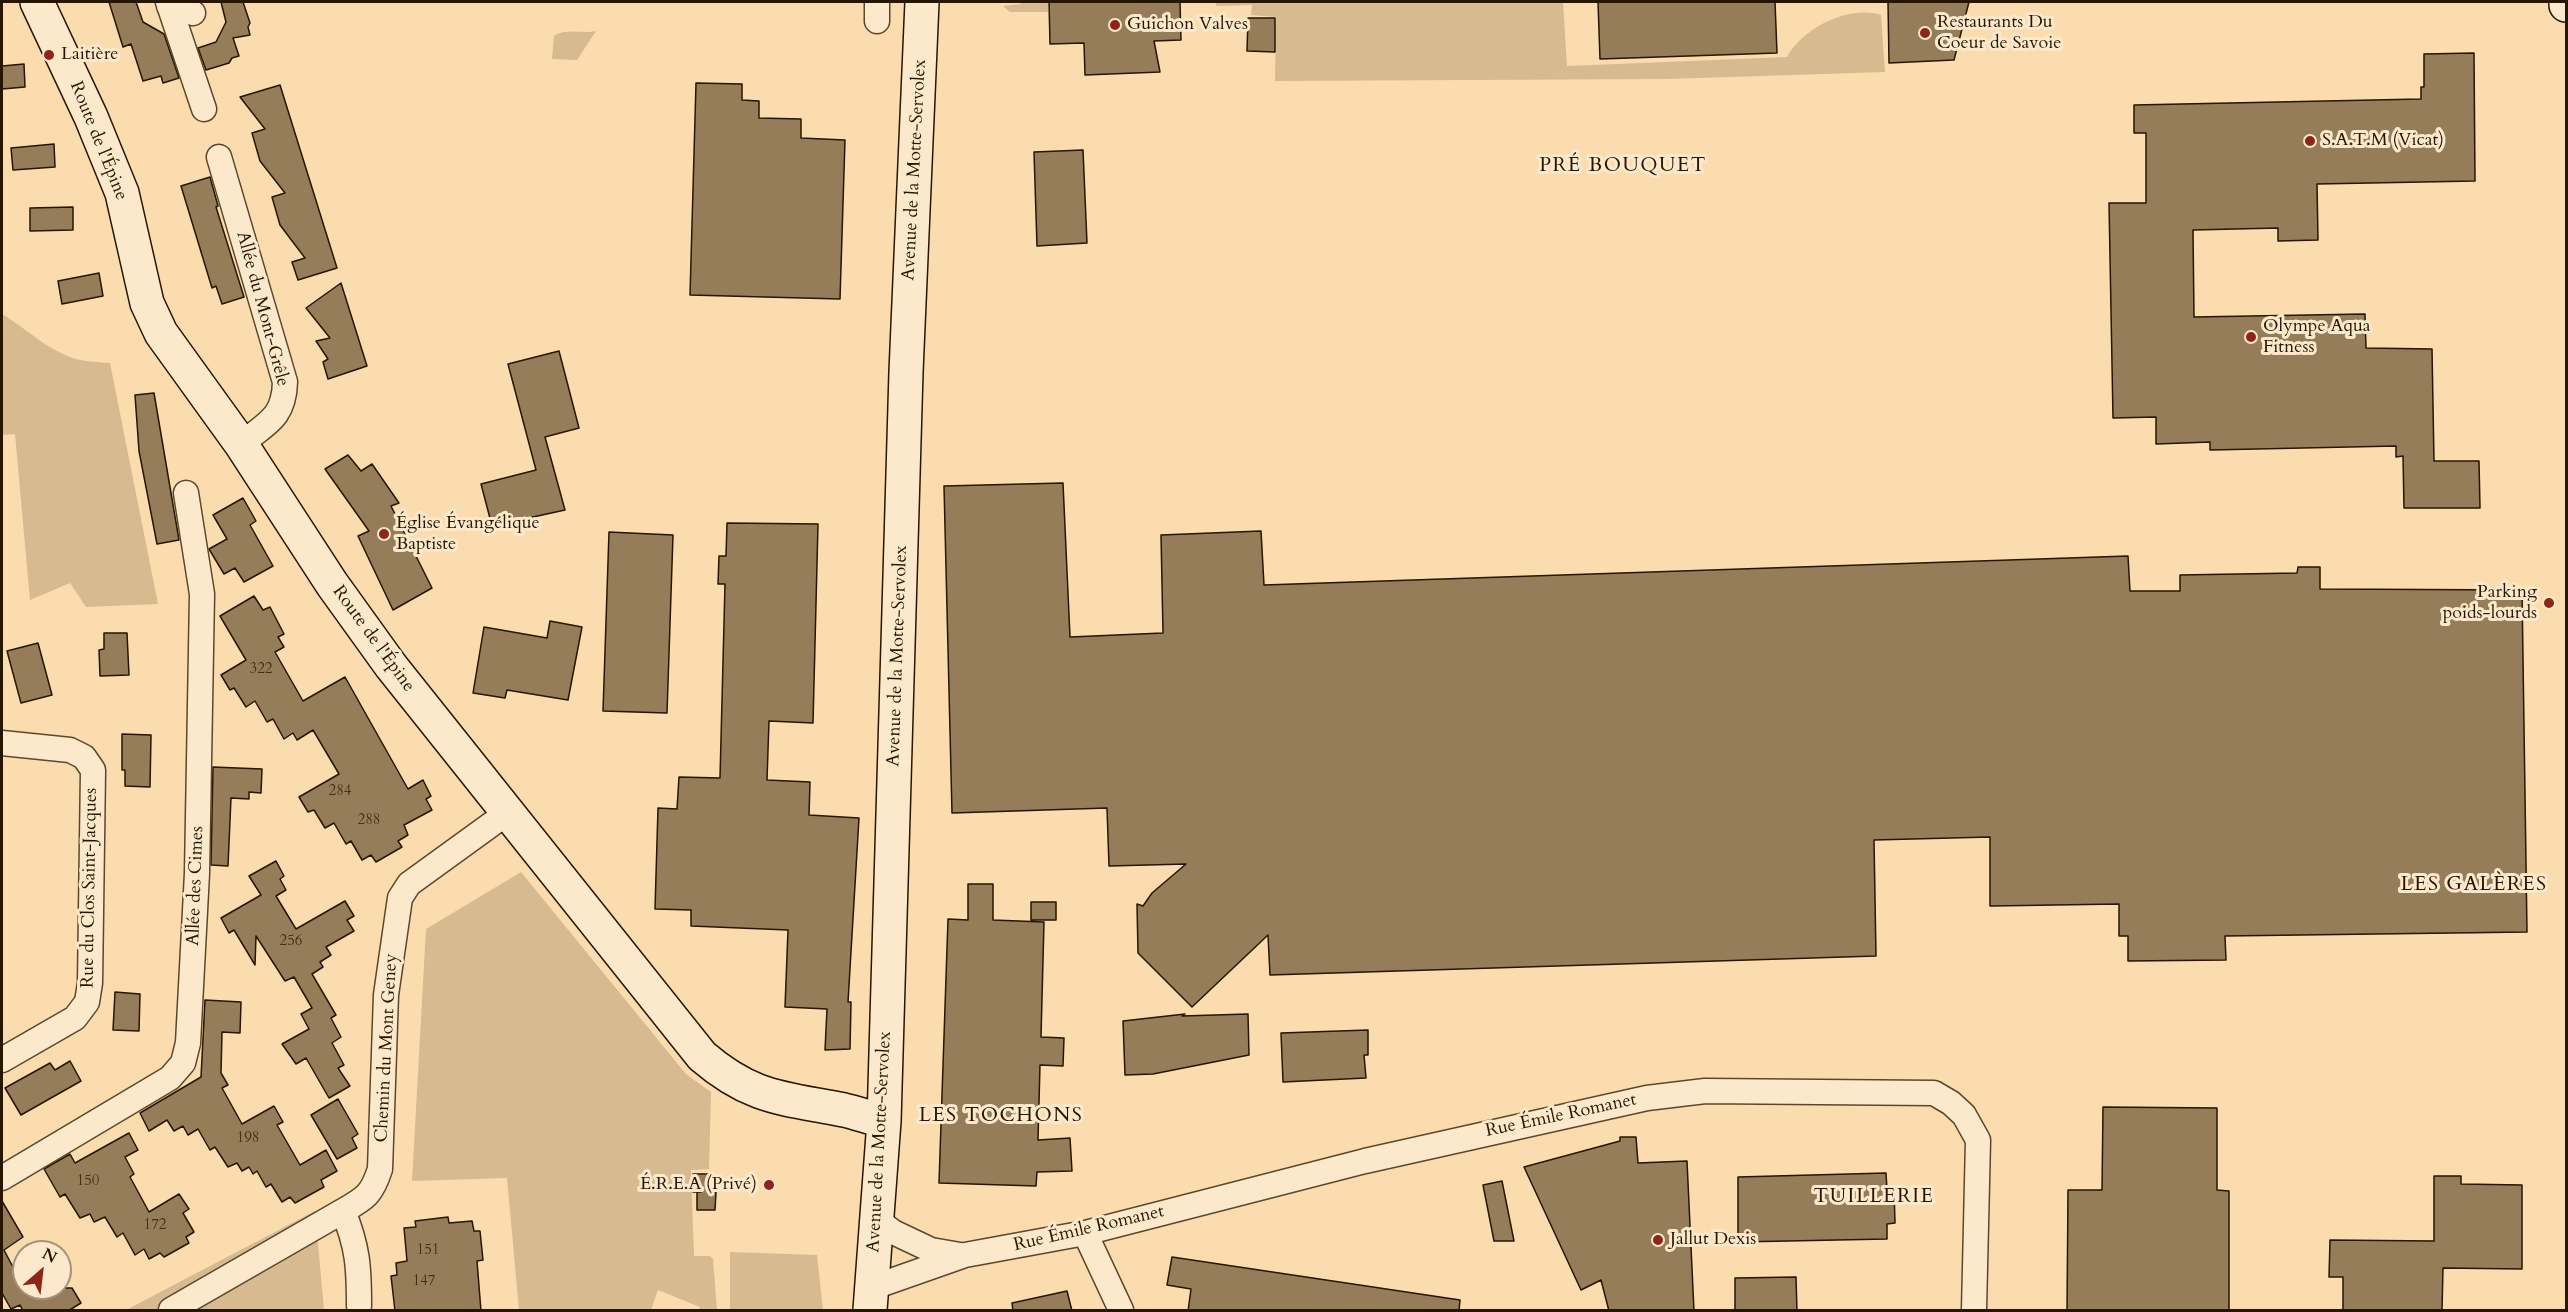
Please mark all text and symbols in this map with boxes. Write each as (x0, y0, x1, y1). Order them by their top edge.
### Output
place label: Restaurants Du Coeur de Savoie (1937, 12, 2061, 54)
place label: Guichon Valves (1127, 14, 1248, 36)
marker: Guichon Valves (1108, 18, 1122, 32)
marker: Restaurants Du Coeur de Savoie (1918, 26, 1932, 40)
place label: Laitière (61, 44, 118, 66)
marker: Laitière (42, 48, 56, 62)
street label: Avenue de la Motte-Servolex (898, 59, 932, 281)
street label: Route de l'Épine (64, 78, 132, 204)
place label: S.A.T.M (Vicat) (2322, 130, 2444, 152)
marker: S.A.T.M (Vicat) (2303, 134, 2317, 148)
district label: PRÉ BOUQUET (1539, 154, 1707, 178)
street label: Allée du Mont-Grêle (231, 229, 293, 389)
place label: Olympe Aqua Fitness (2263, 316, 2371, 358)
marker: Olympe Aqua Fitness (2244, 330, 2258, 344)
place label: Église Évangélique Baptiste (396, 513, 540, 556)
marker: Église Évangélique Baptiste (377, 527, 391, 541)
street label: Avenue de la Motte-Servolex (883, 545, 913, 767)
street label: Route de l'Épine (327, 582, 419, 696)
place label: Parking poids-lourds (2443, 582, 2537, 624)
marker: Parking poids-lourds (2542, 596, 2556, 610)
house number: 322 (249, 661, 273, 679)
house number: 284 (328, 783, 352, 801)
street label: Rue du Clos Saint-Jacques (77, 788, 103, 988)
house number: 288 (357, 812, 381, 830)
street label: Allée des Cimes (183, 826, 209, 946)
district label: LES GALÈRES (2400, 873, 2548, 897)
house number: 256 (279, 933, 303, 951)
street label: Chemin du Mont Geney (371, 953, 403, 1143)
street label: Avenue de la Motte-Servolex (863, 1031, 897, 1253)
street label: Rue Émile Romanet (1484, 1089, 1638, 1143)
district label: LES TOCHONS (919, 1104, 1083, 1128)
house number: 198 (236, 1130, 260, 1148)
house number: 150 (76, 1173, 100, 1191)
place label: É.R.E.A (Privé) (640, 1174, 757, 1196)
marker: É.R.E.A (Privé) (762, 1178, 776, 1192)
district label: TUILLERIE (1814, 1185, 1934, 1209)
street label: Rue Émile Romanet (1012, 1201, 1166, 1257)
house number: 172 (143, 1217, 167, 1235)
place label: Jallut Dexis (1670, 1229, 1756, 1251)
marker: Jallut Dexis (1651, 1233, 1665, 1247)
north arrow (12, 1240, 72, 1300)
house number: 151 (416, 1242, 440, 1260)
text: N (38, 1243, 61, 1269)
house number: 147 (412, 1273, 436, 1291)

